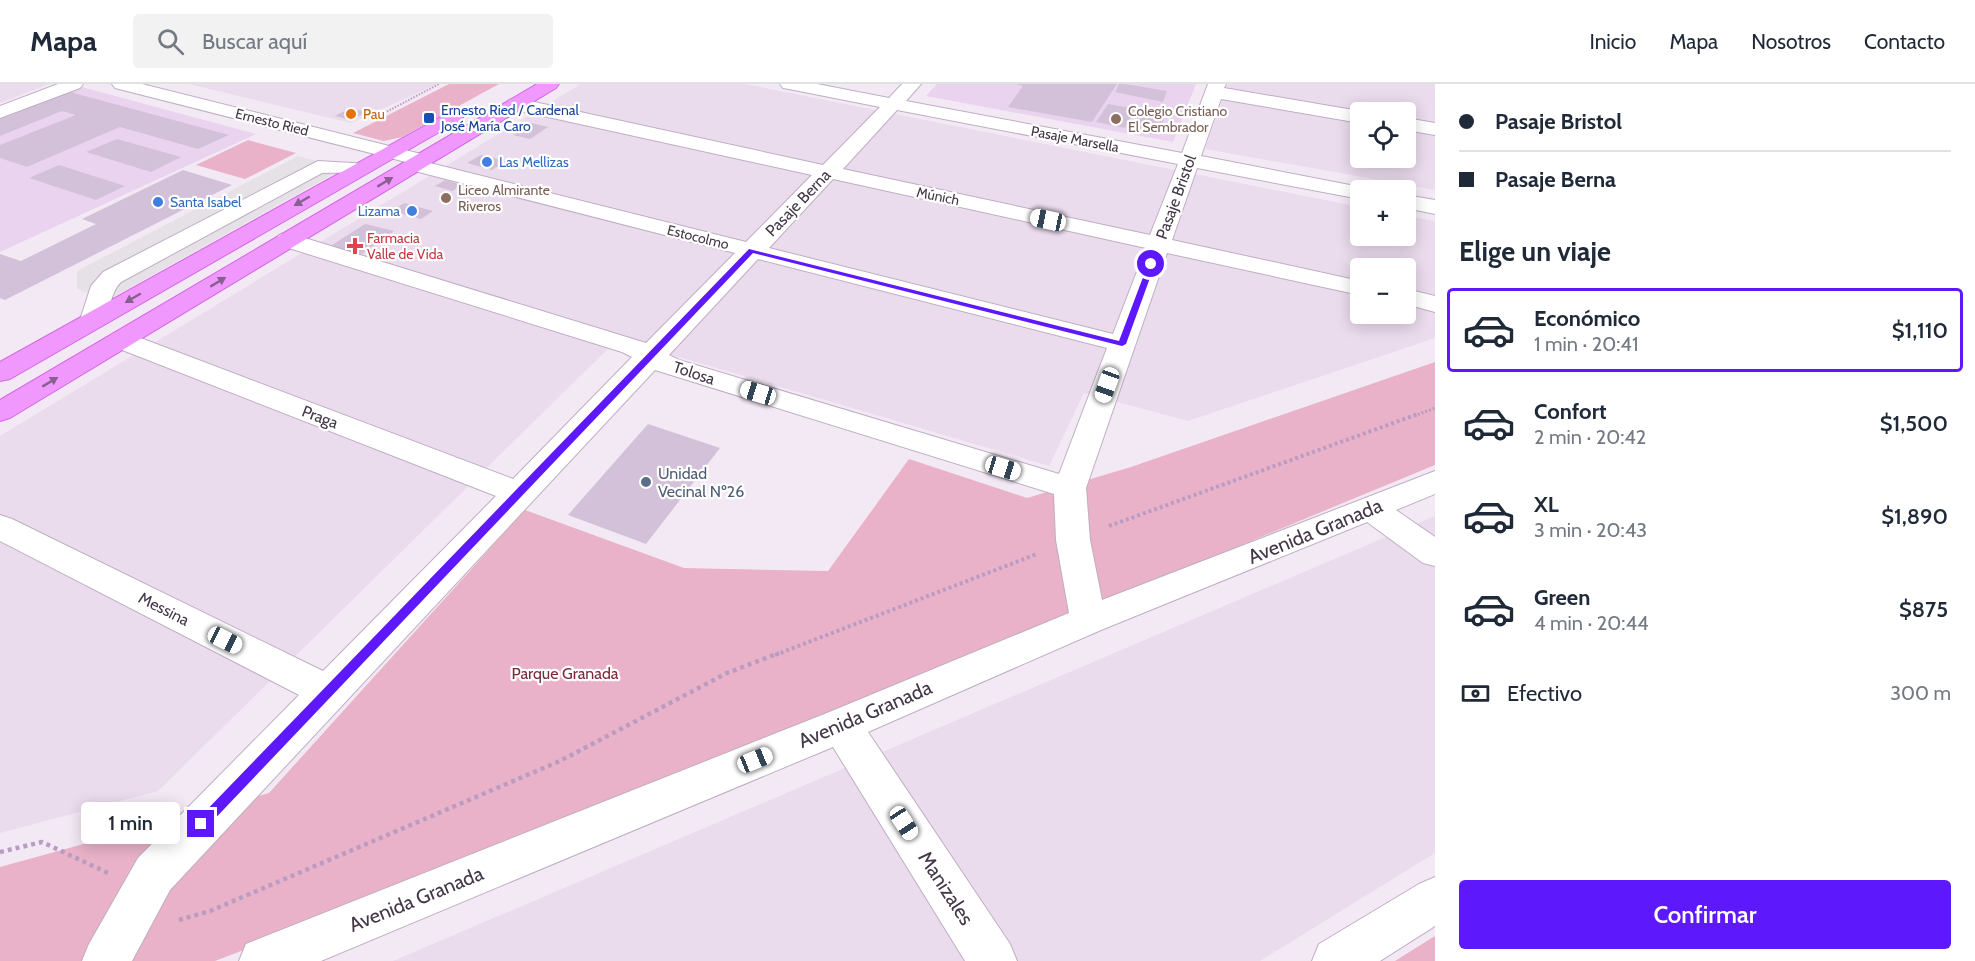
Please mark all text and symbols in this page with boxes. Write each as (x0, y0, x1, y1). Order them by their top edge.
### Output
search box (133, 14, 553, 68)
text: Mapa (30, 24, 97, 58)
icon: search (154, 25, 187, 58)
text: Buscar aquí (202, 28, 307, 55)
text: Inicio (1589, 29, 1636, 54)
text: Mapa (1669, 29, 1718, 54)
text: Nosotros (1751, 29, 1831, 54)
text: Contacto (1864, 29, 1945, 54)
place label: Ernesto Ried / Cardenal José María Caro (440, 101, 579, 135)
place label: Colegio Cristiano El Sembrador (1128, 102, 1228, 136)
map controls (1350, 102, 1416, 324)
button: locate (1350, 102, 1416, 168)
street label: Ernesto Ried (234, 104, 310, 140)
place label: Pau (363, 105, 385, 123)
marker: Pau (344, 107, 358, 121)
text: Pasaje Bristol (1495, 108, 1622, 135)
marker: Ernesto Ried / Cardenal José María Caro (422, 111, 436, 125)
marker: Colegio Cristiano El Sembrador (1109, 112, 1123, 126)
street label: Pasaje Marsella (1030, 122, 1121, 156)
street label: Pasaje Bristol (1152, 152, 1200, 242)
place label: Las Mellizas (499, 153, 569, 171)
marker: Las Mellizas (480, 155, 494, 169)
street label: Pasaje Berna (761, 165, 835, 240)
text: Pasaje Berna (1495, 166, 1616, 193)
one-way arrow (377, 177, 394, 187)
button: + (1350, 180, 1416, 246)
place label: Liceo Almirante Riveros (458, 181, 550, 215)
street label: Múnich (915, 183, 961, 209)
marker: Liceo Almirante Riveros (439, 191, 453, 205)
place label: Santa Isabel (170, 193, 242, 211)
marker: Santa Isabel (151, 195, 165, 209)
one-way arrow (294, 196, 310, 207)
place label: Lizama (358, 202, 400, 220)
marker: Lizama (405, 204, 419, 218)
car (1029, 207, 1067, 233)
street label: Estocolmo (665, 221, 731, 253)
place label: Farmacia Valle de Vida (367, 229, 444, 263)
text: Elige un viaje (1459, 235, 1611, 268)
marker: Farmacia Valle de Vida (348, 239, 362, 253)
route start (1137, 250, 1164, 277)
button: − (1350, 258, 1416, 324)
one-way arrow (210, 277, 226, 288)
one-way arrow (125, 292, 141, 303)
icon: car (1462, 303, 1516, 357)
text: Económico (1534, 305, 1640, 332)
text: $1,110 (1892, 317, 1948, 344)
text: 1 min · 20:41 (1534, 332, 1638, 356)
street label: Tolosa (671, 357, 718, 389)
car (1092, 365, 1122, 405)
one-way arrow (42, 377, 58, 388)
car (738, 379, 778, 407)
icon: car (1462, 396, 1516, 450)
text: Confort (1534, 398, 1607, 425)
street label: Praga (299, 401, 341, 433)
text: $1,500 (1880, 410, 1948, 437)
text: 2 min · 20:42 (1534, 425, 1646, 449)
car (983, 454, 1023, 482)
place label: Unidad Vecinal Nº26 (658, 464, 744, 501)
marker: Unidad Vecinal Nº26 (639, 475, 653, 489)
icon: car (1462, 489, 1516, 543)
text: XL (1534, 491, 1559, 518)
street label: Avenida Granada (1244, 493, 1386, 569)
text: $1,890 (1881, 503, 1948, 530)
text: 3 min · 20:43 (1534, 518, 1647, 542)
icon: car (1462, 582, 1516, 636)
text: Green (1534, 584, 1590, 611)
street label: Messina (136, 588, 193, 630)
text: $875 (1899, 596, 1948, 623)
text: 4 min · 20:44 (1534, 611, 1649, 635)
car (205, 624, 245, 656)
park label: Parque Granada (511, 664, 619, 683)
street label: Avenida Granada (795, 675, 936, 753)
icon: cash (1459, 677, 1492, 710)
text: Efectivo (1507, 680, 1582, 707)
text: 300 m (1890, 681, 1951, 705)
car (735, 745, 775, 775)
callout: 1 min (81, 803, 180, 845)
car (887, 803, 921, 843)
route end (187, 810, 214, 837)
text: 1 min (108, 811, 153, 835)
street label: Manizales (913, 847, 979, 929)
street label: Avenida Granada (345, 861, 487, 937)
button: Confirmar (1459, 880, 1951, 949)

